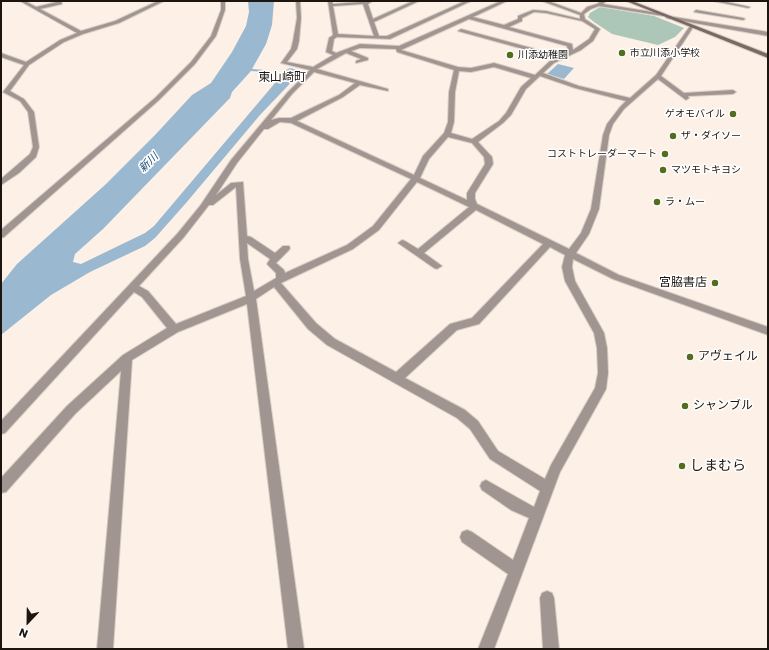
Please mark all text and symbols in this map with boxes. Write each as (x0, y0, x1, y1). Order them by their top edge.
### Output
place label: 市立川添小学校 (630, 47, 700, 59)
marker: 市立川添小学校 (617, 48, 627, 58)
place label: 川添幼稚園 (518, 49, 568, 61)
marker: 川添幼稚園 (505, 50, 515, 60)
district label: 東山崎町 (258, 71, 306, 85)
place label: ゲオモバイル (665, 108, 725, 120)
marker: ゲオモバイル (728, 109, 738, 119)
place label: ザ・ダイソー (681, 130, 741, 142)
marker: ザ・ダイソー (668, 131, 678, 141)
place label: コストトレーダーマート (547, 148, 657, 160)
marker: コストトレーダーマート (660, 149, 670, 159)
water label: 新川 (137, 151, 161, 175)
place label: マツモトキヨシ (671, 164, 741, 176)
marker: マツモトキヨシ (658, 165, 668, 175)
place label: ラ・ムー (665, 196, 705, 208)
marker: ラ・ムー (652, 197, 662, 207)
place label: 宮脇書店 (659, 276, 707, 290)
marker: 宮脇書店 (710, 278, 720, 288)
place label: アヴェイル (698, 350, 758, 364)
marker: アヴェイル (685, 352, 695, 362)
place label: シャンブル (693, 399, 753, 413)
marker: シャンブル (680, 401, 690, 411)
place label: しまむら (690, 458, 746, 474)
marker: しまむら (677, 461, 687, 471)
north arrow (8, 602, 48, 642)
text: N (17, 624, 30, 642)

